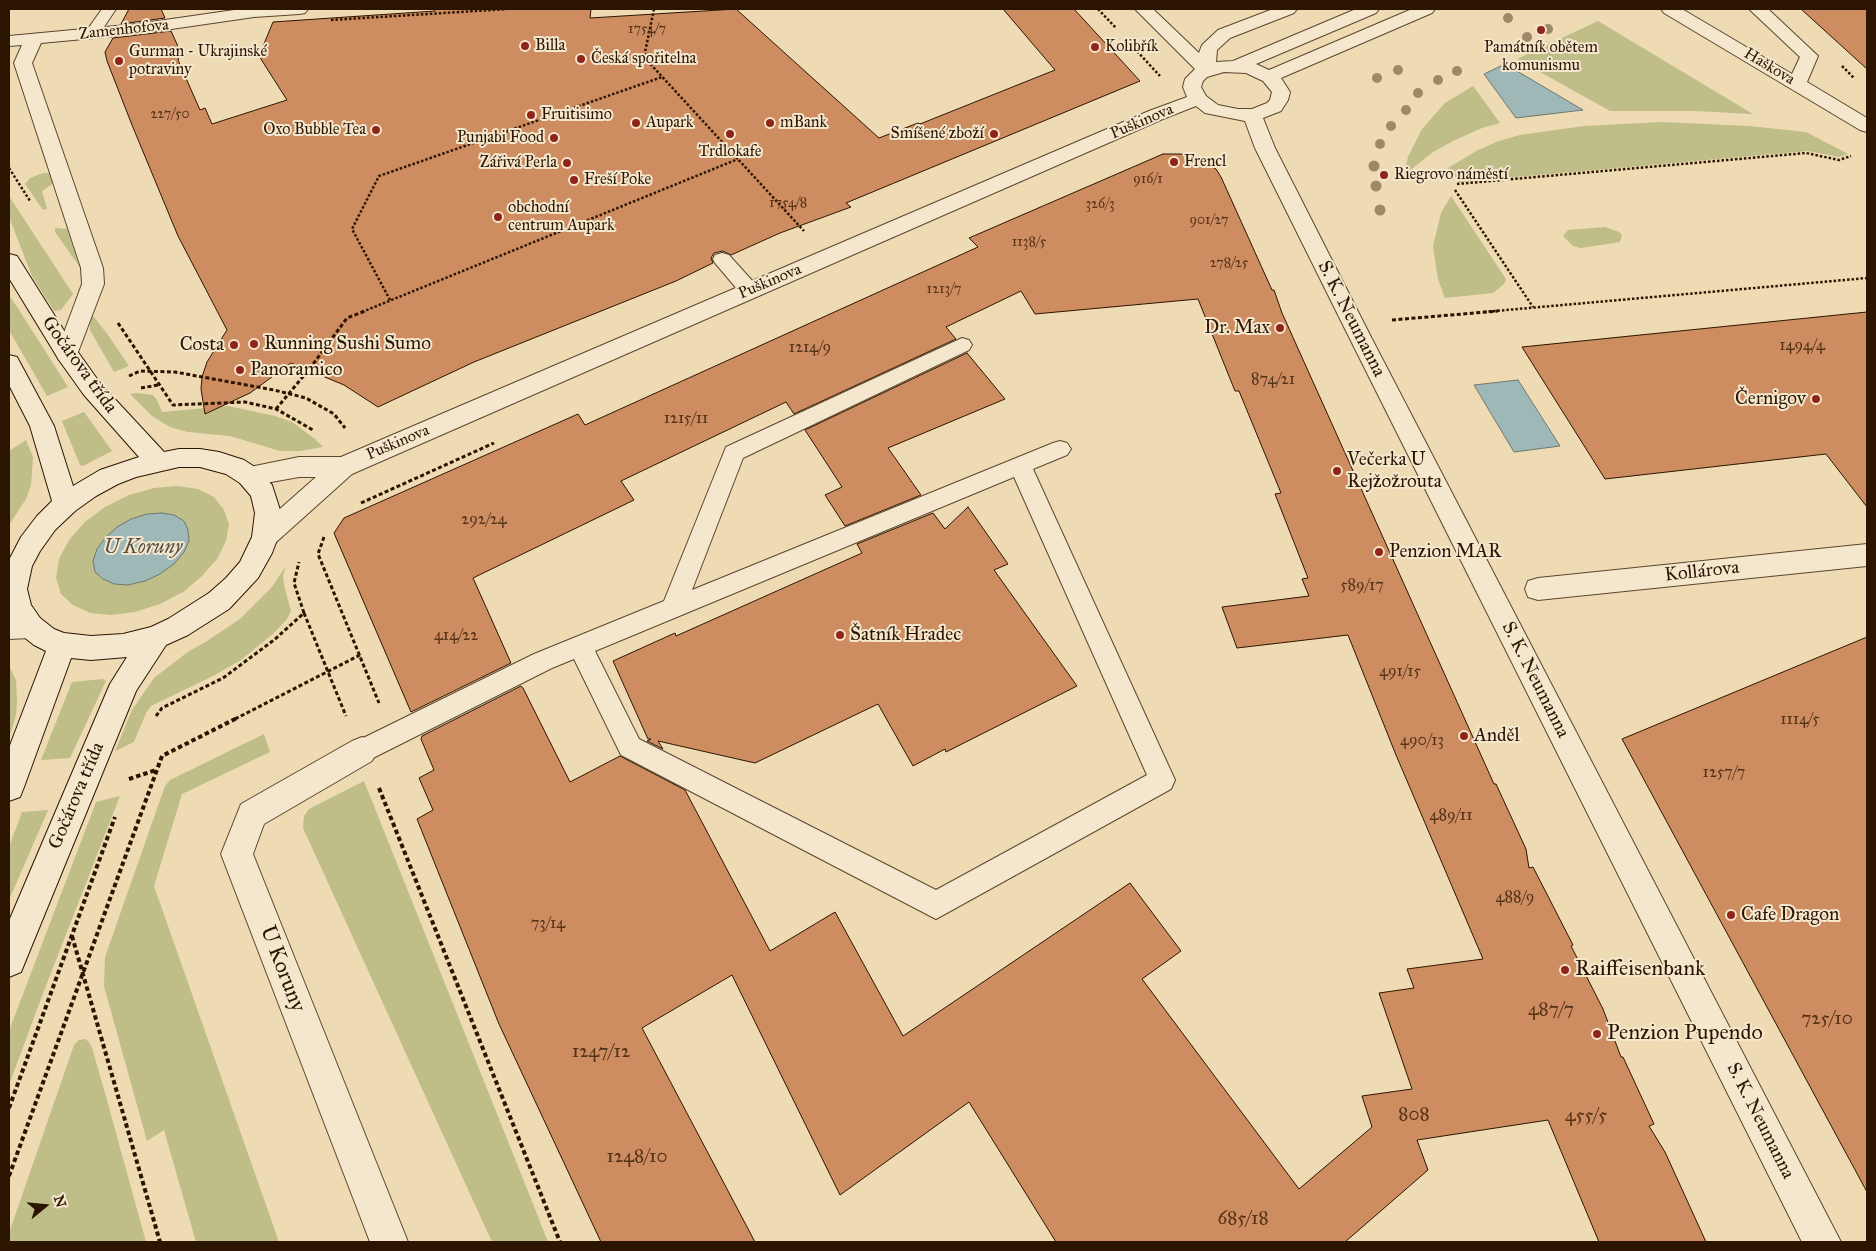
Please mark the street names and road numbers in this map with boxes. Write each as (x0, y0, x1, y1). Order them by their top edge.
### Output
street label: Zamenhofova (78, 16, 170, 44)
street label: Haškova (1740, 44, 1798, 90)
street label: Puškinova (1108, 100, 1176, 144)
street label: S. K. Neumanna (1312, 257, 1390, 381)
street label: Puškinova (736, 260, 804, 304)
street label: Gočárova třída (36, 312, 122, 418)
street label: Puškinova (364, 421, 432, 465)
street label: Kollárova (1664, 557, 1740, 587)
street label: S. K. Neumanna (1496, 618, 1574, 742)
street label: Gočárova třída (44, 739, 110, 853)
street label: U Koruny (253, 922, 311, 1016)
street label: S. K. Neumanna (1721, 1059, 1799, 1183)

